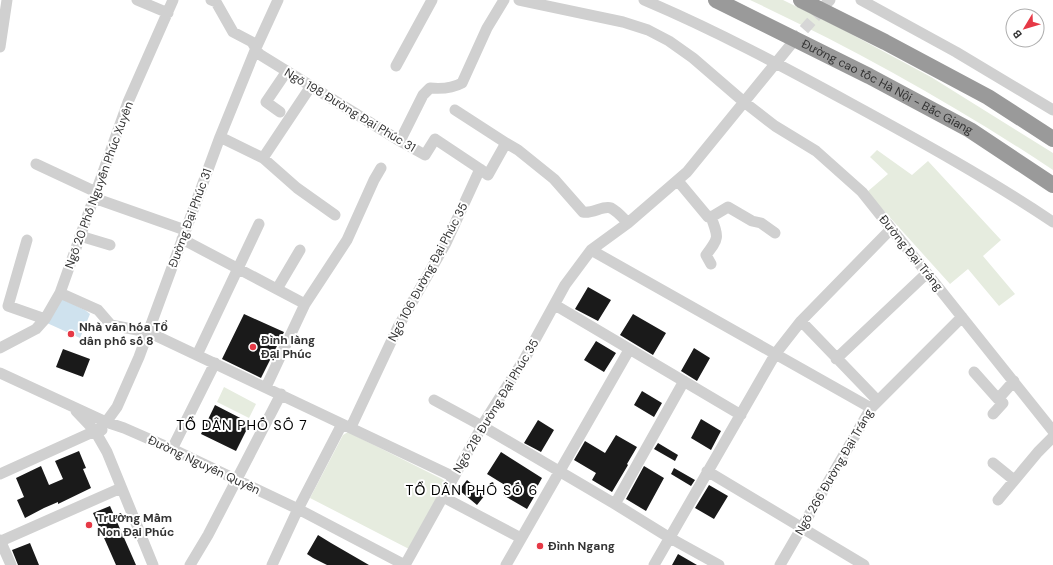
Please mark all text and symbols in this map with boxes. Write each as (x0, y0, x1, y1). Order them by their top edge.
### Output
north arrow (1005, 8, 1045, 48)
text: B (1009, 27, 1025, 41)
street label: Đường cao tốc Hà Nội - Bắc Giang (799, 36, 976, 138)
street label: Ngõ 198 Đường Đại Phúc 31 (281, 64, 419, 156)
street label: Ngõ 20 Phố Nguyễn Phúc Xuyên (61, 99, 137, 271)
street label: Đường Đại Phúc 31 (165, 166, 215, 270)
street label: Ngõ 106 Đường Đại Phúc 35 (384, 200, 472, 344)
street label: Đường Đại Tráng (876, 212, 947, 294)
place label: Nhà văn hóa Tổ dân phố số 8 (79, 319, 168, 349)
marker: Nhà văn hóa Tổ dân phố số 8 (66, 329, 76, 339)
place label: Đình làng Đại Phúc (261, 332, 315, 362)
street label: Ngõ 218 Đường Đại Phúc 35 (450, 336, 542, 476)
marker: Đình làng Đại Phúc (248, 342, 258, 352)
street label: Ngõ 266 Đường Đại Tráng (791, 406, 877, 538)
district label: TỔ DÂN PHỐ SỐ 7 (176, 416, 308, 434)
street label: Đường Nguyễn Quyền (145, 432, 263, 498)
district label: TỔ DÂN PHỐ SỐ 6 (406, 481, 538, 499)
place label: Trường Mầm Non Đại Phúc (97, 510, 174, 540)
marker: Trường Mầm Non Đại Phúc (84, 520, 94, 530)
place label: Đình Ngang (548, 538, 615, 554)
marker: Đình Ngang (535, 541, 545, 551)

